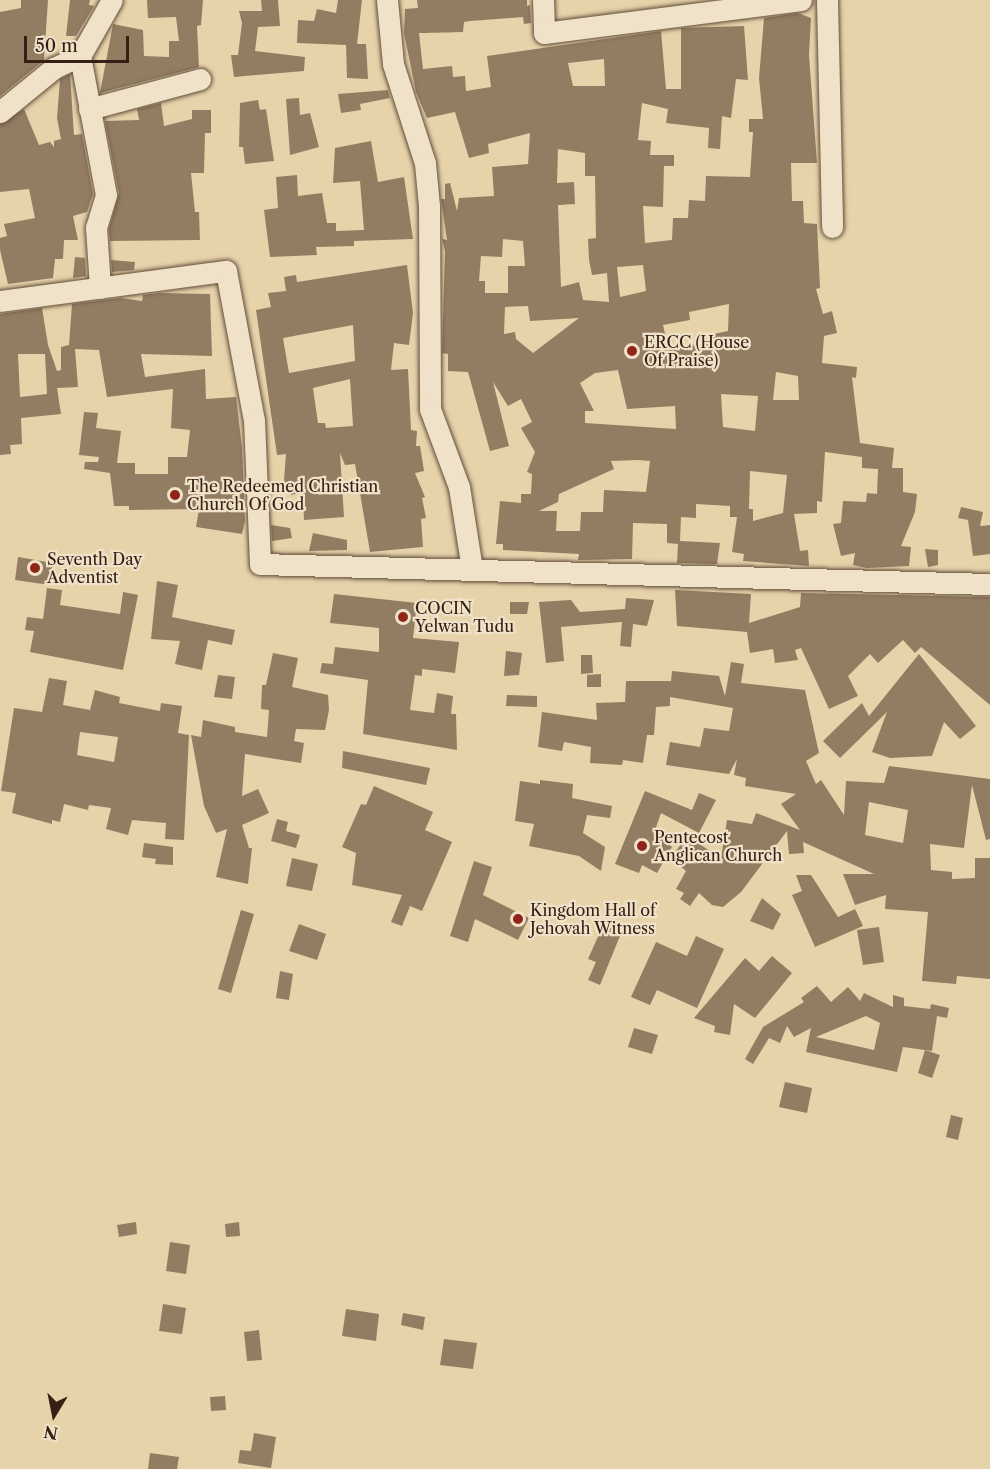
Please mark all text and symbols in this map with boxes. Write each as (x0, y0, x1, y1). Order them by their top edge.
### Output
scale bar (27, 24, 132, 62)
text: 50 m (35, 35, 78, 57)
place label: ERCC (House Of Praise) (644, 332, 749, 370)
marker: ERCC (House Of Praise) (625, 344, 639, 358)
place label: The Redeemed Christian Church Of God (187, 476, 378, 514)
marker: The Redeemed Christian Church Of God (168, 488, 182, 502)
place label: Seventh Day Adventist (47, 549, 142, 587)
marker: Seventh Day Adventist (28, 561, 42, 575)
place label: COCIN Yelwan Tudu (415, 598, 514, 636)
marker: COCIN Yelwan Tudu (396, 610, 410, 624)
place label: Pentecost Anglican Church (654, 827, 782, 865)
marker: Pentecost Anglican Church (635, 839, 649, 853)
place label: Kingdom Hall of Jehovah Witness (530, 900, 656, 938)
marker: Kingdom Hall of Jehovah Witness (511, 912, 525, 926)
north arrow (24, 1385, 84, 1445)
text: N (42, 1422, 59, 1444)

